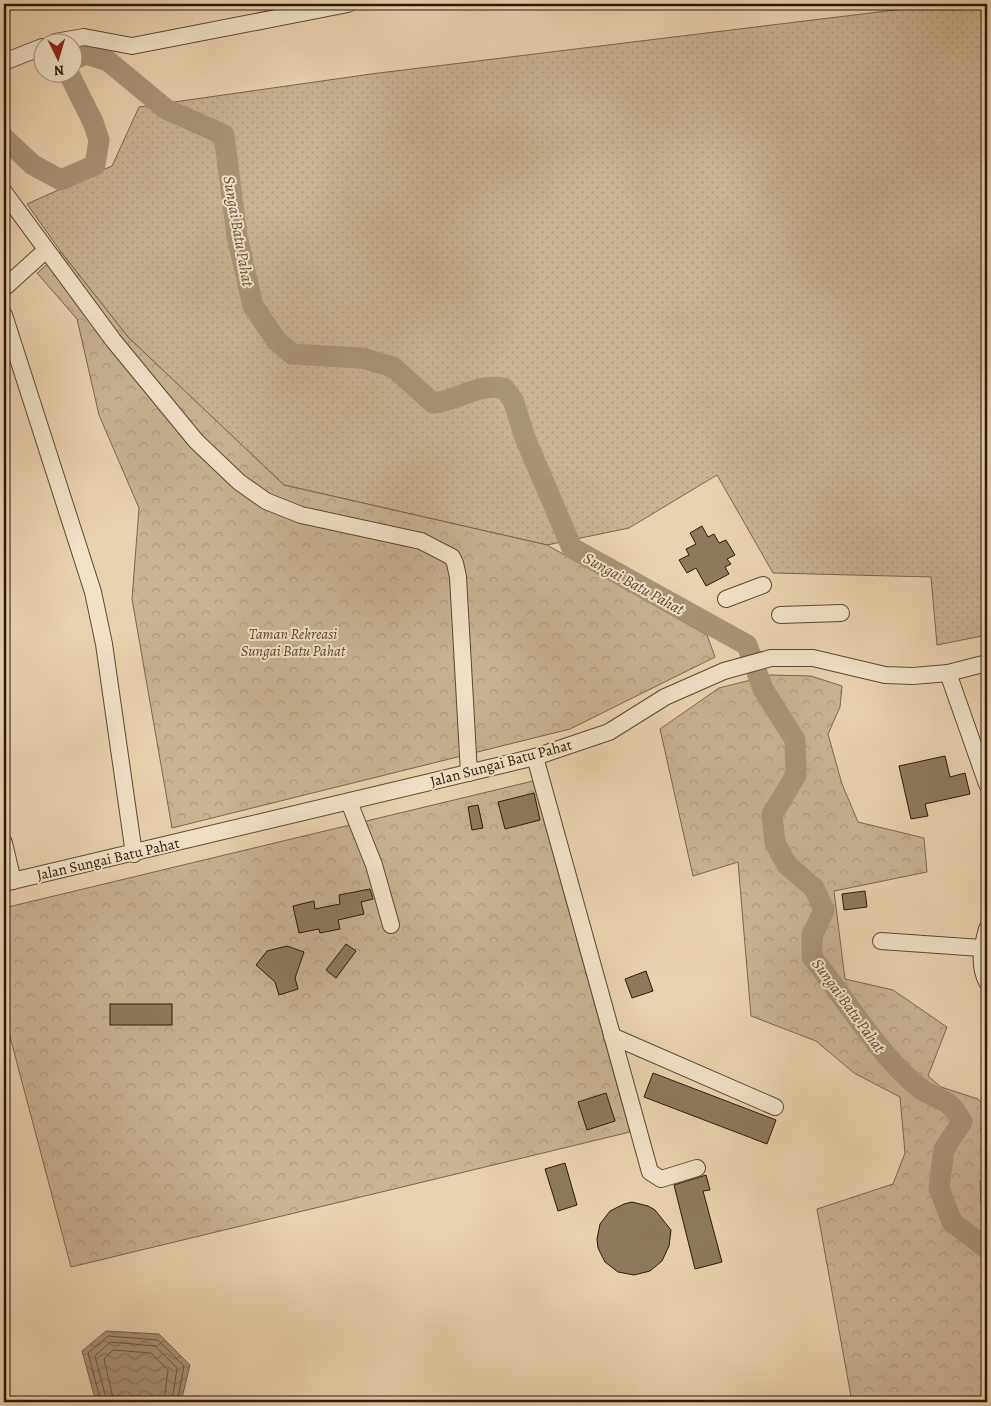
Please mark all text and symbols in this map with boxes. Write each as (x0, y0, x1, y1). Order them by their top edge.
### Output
north arrow (32, 32, 82, 82)
text: N (53, 61, 65, 80)
water label: Sungai Batu Pahat (217, 174, 259, 289)
water label: Sungai Batu Pahat (579, 547, 689, 621)
park label: Taman Rekreasi Sungai Batu Pahat (241, 624, 346, 661)
street label: Jalan Sungai Batu Pahat (428, 734, 574, 792)
street label: Jalan Sungai Batu Pahat (35, 833, 181, 885)
water label: Sungai Batu Pahat (806, 954, 891, 1058)

